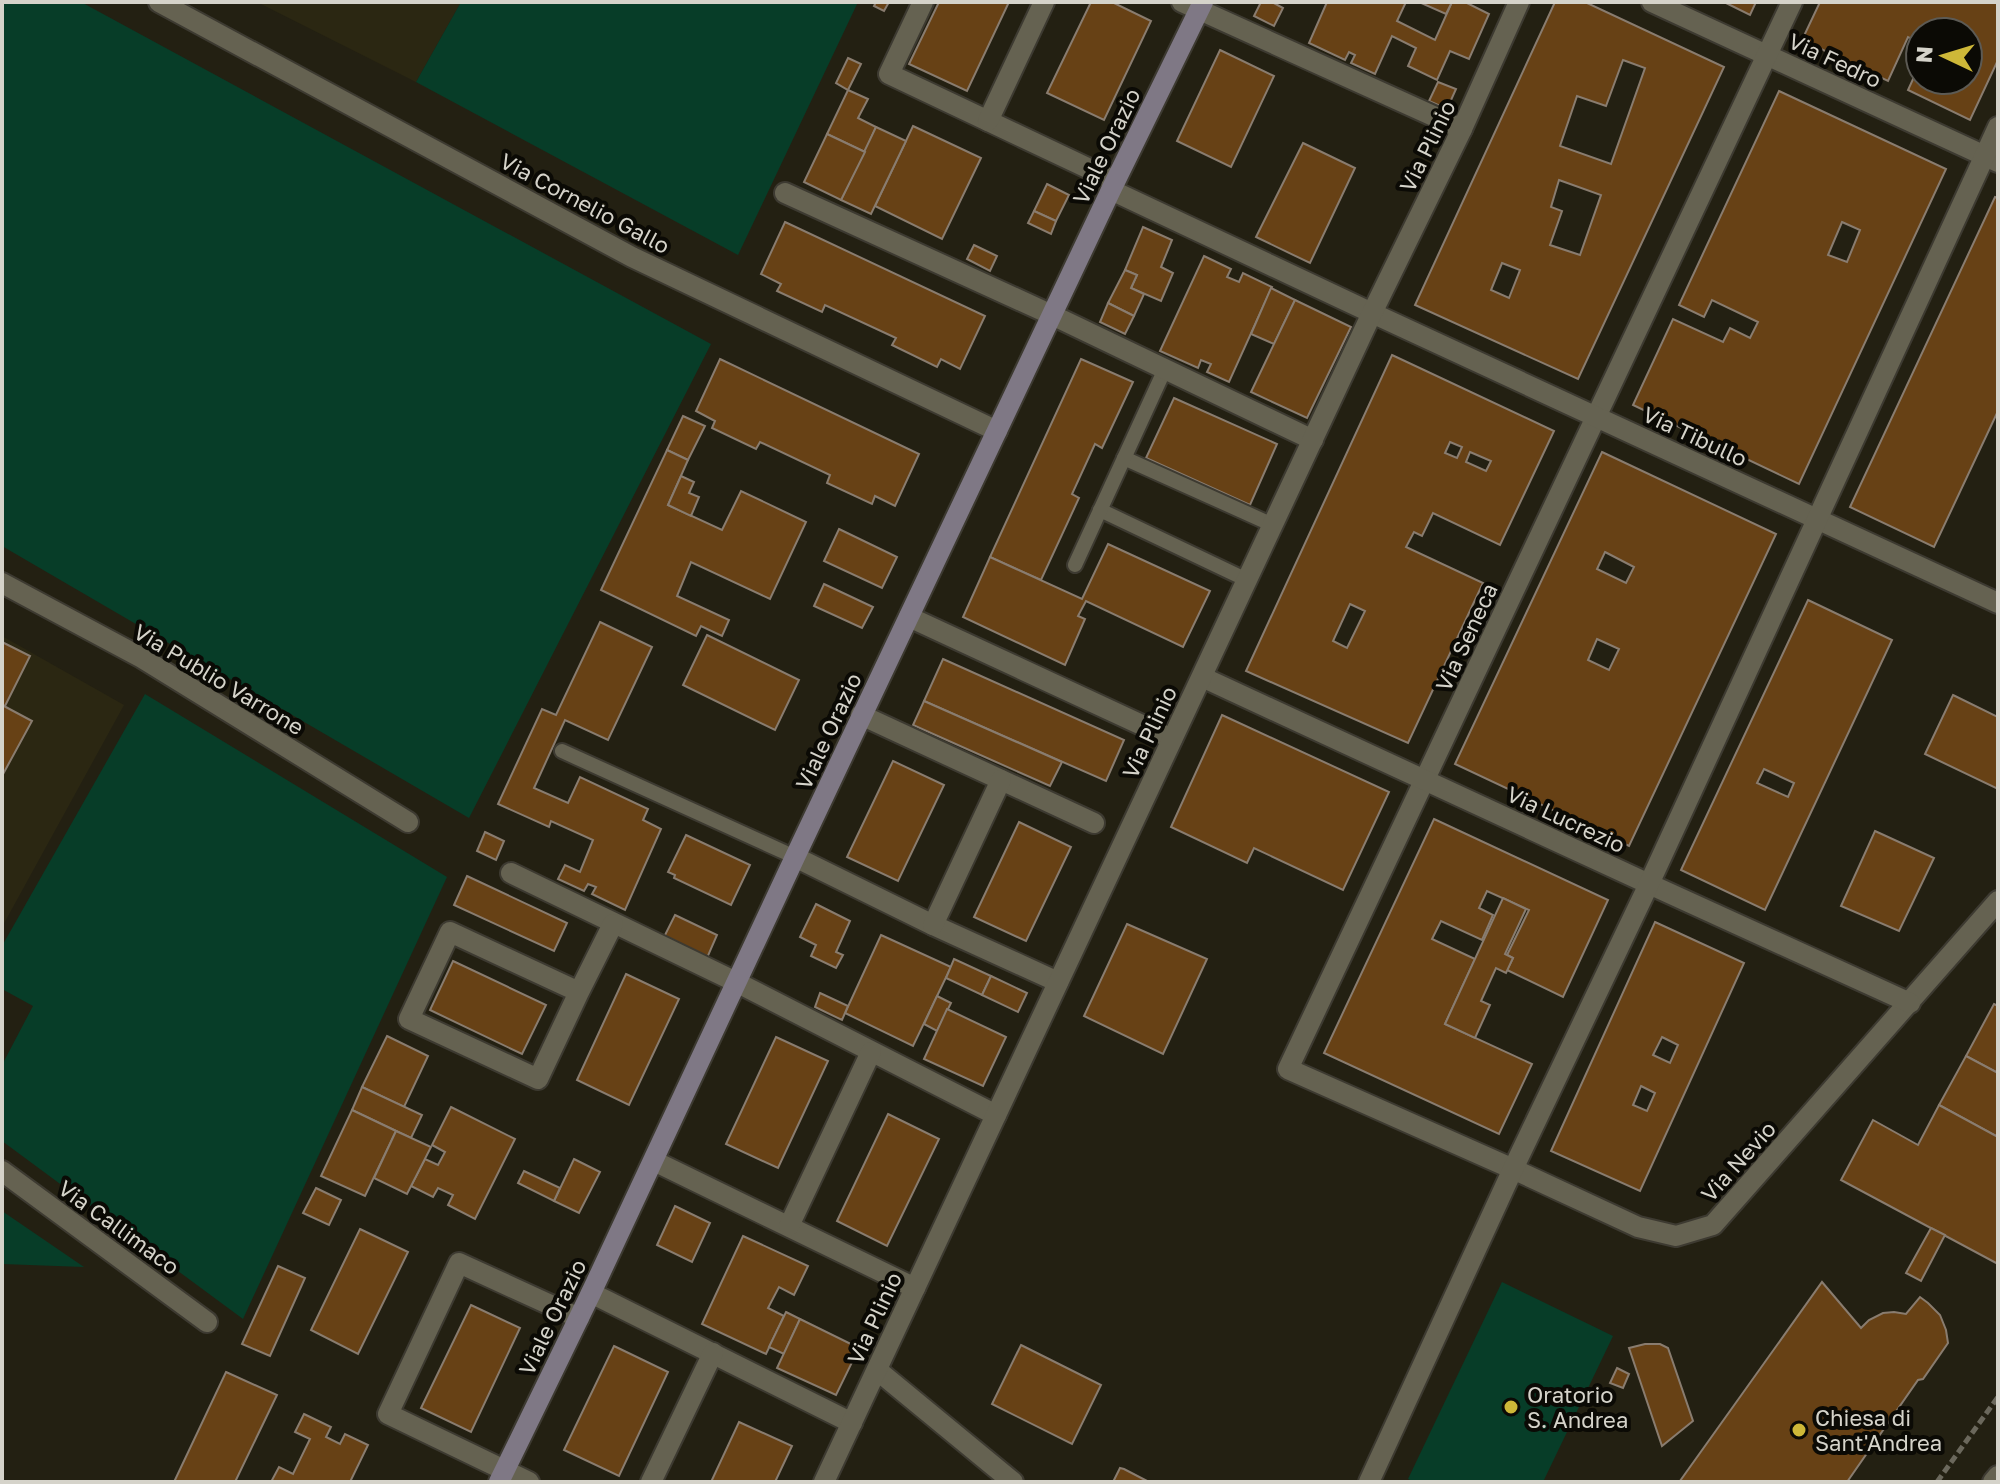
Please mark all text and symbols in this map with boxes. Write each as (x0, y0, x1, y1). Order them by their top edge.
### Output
north arrow (1904, 16, 1984, 96)
street label: Via Fedro (1784, 27, 1886, 93)
text: N (1909, 45, 1938, 64)
street label: Viale Orazio (1066, 84, 1146, 208)
street label: Via Plinio (1393, 96, 1461, 196)
street label: Via Cornelio Gallo (496, 147, 674, 259)
street label: Via Tibullo (1639, 400, 1751, 472)
street label: Via Seneca (1429, 579, 1503, 695)
street label: Via Publio Varrone (129, 618, 309, 740)
street label: Viale Orazio (789, 668, 867, 794)
street label: Via Plinio (1116, 682, 1182, 782)
street label: Via Lucrezio (1503, 780, 1629, 858)
street label: Via Nevio (1695, 1115, 1781, 1207)
street label: Via Callimaco (53, 1174, 185, 1280)
street label: Viale Orazio (512, 1255, 592, 1379)
street label: Via Plinio (841, 1268, 907, 1368)
place label: Oratorio S. Andrea (1527, 1381, 1628, 1433)
marker: Oratorio S. Andrea (1502, 1398, 1520, 1416)
place label: Chiesa di Sant'Andrea (1815, 1404, 1942, 1456)
marker: Chiesa di Sant'Andrea (1790, 1421, 1808, 1439)

